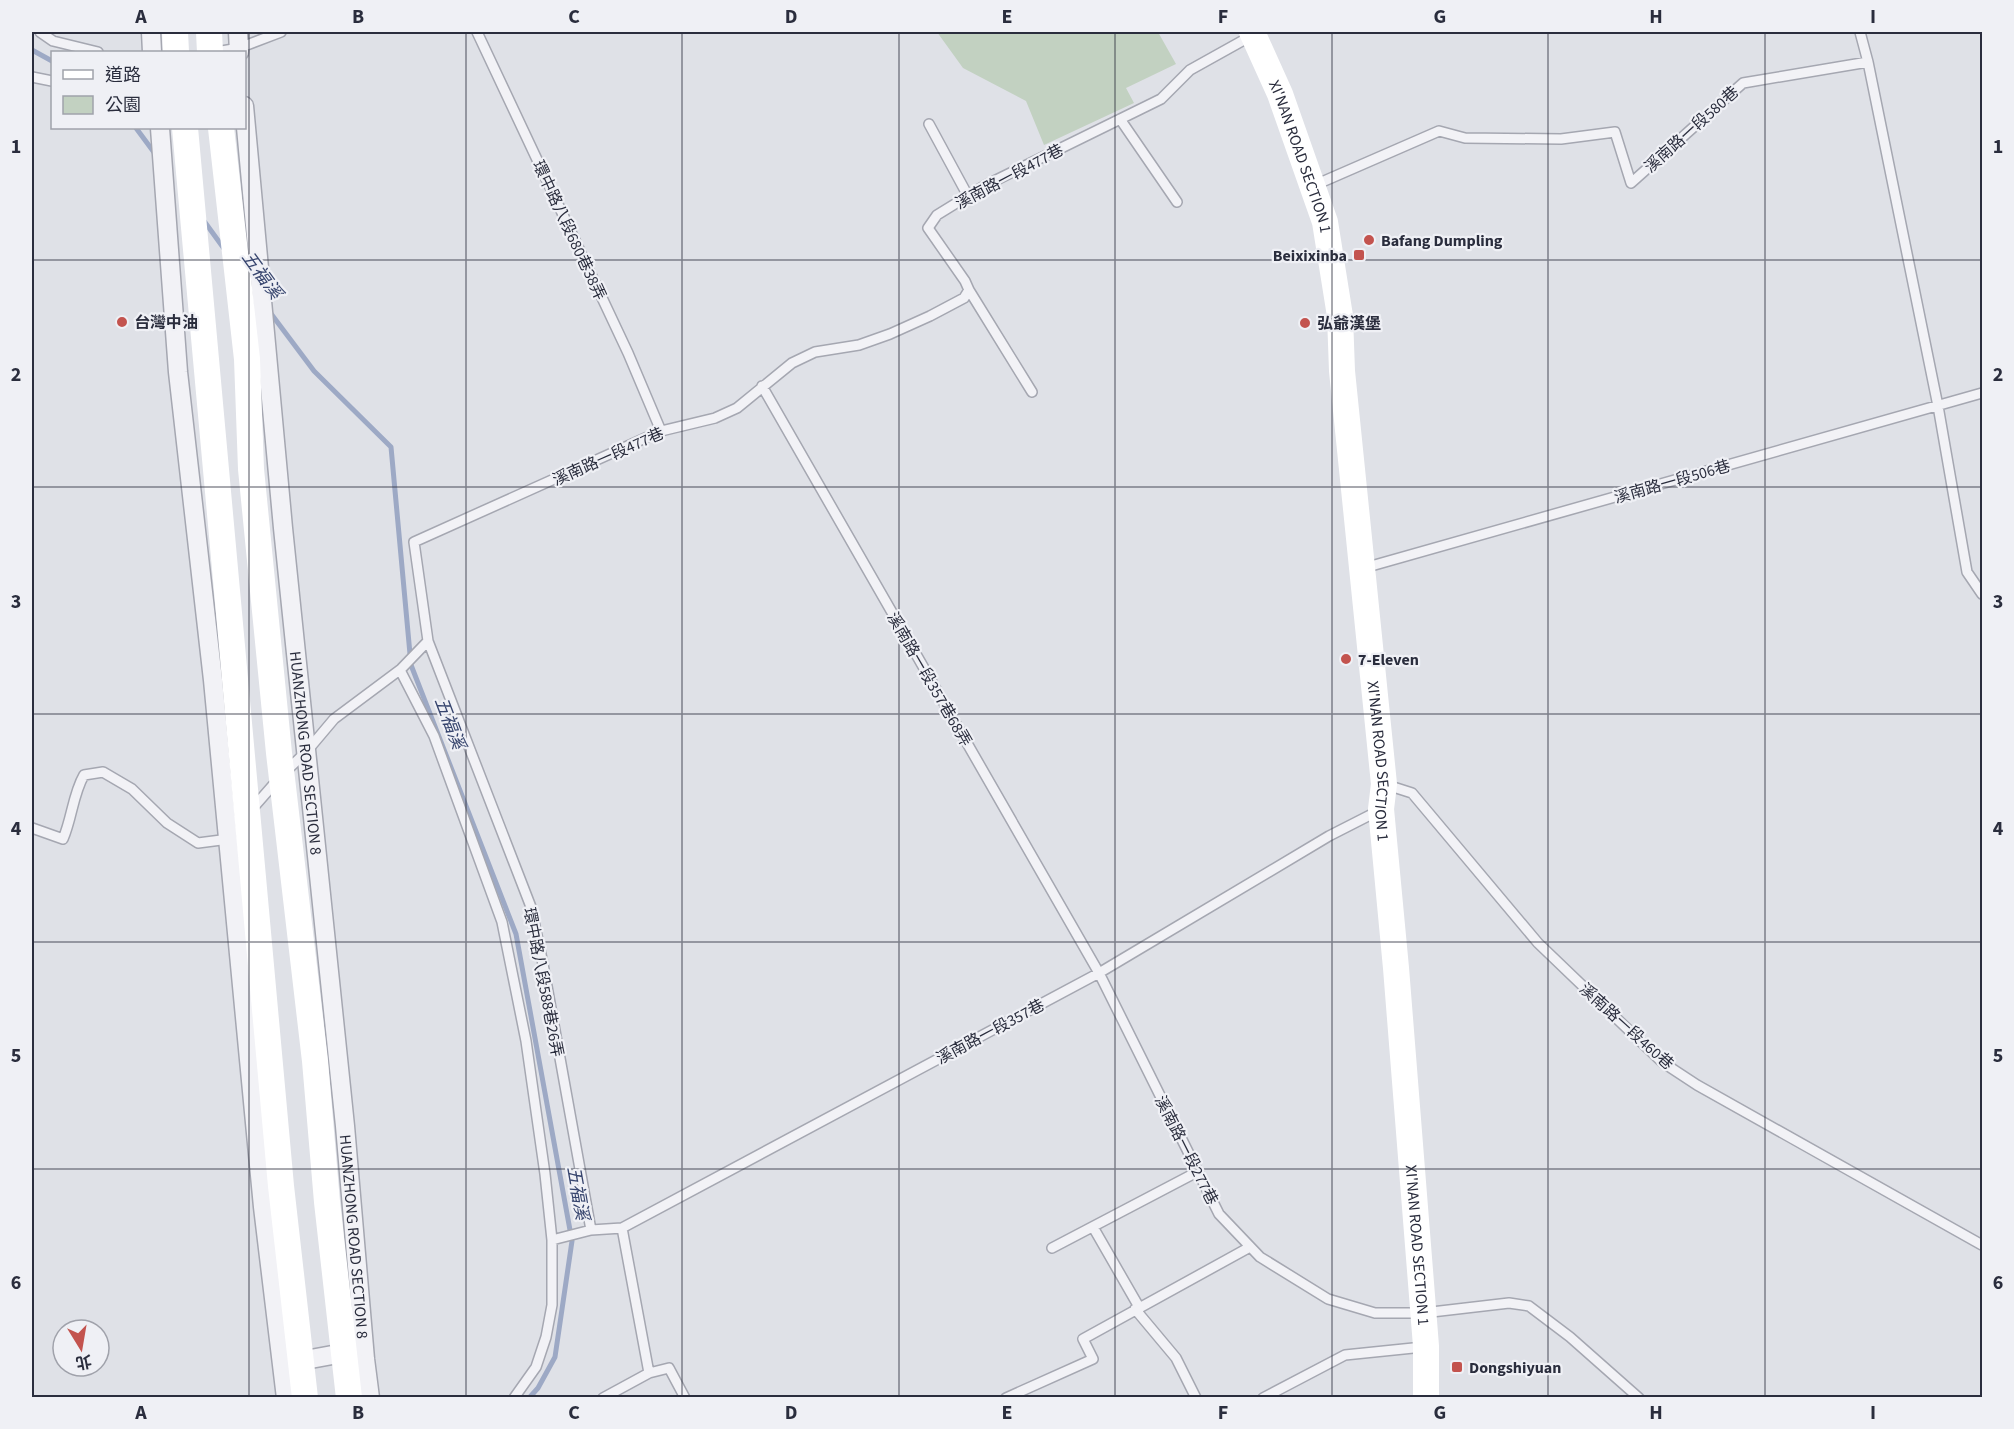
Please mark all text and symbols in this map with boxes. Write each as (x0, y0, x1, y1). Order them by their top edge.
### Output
text: A (134, 3, 147, 31)
text: B (352, 3, 364, 31)
text: C (568, 3, 580, 31)
text: D (785, 3, 797, 31)
text: E (1002, 3, 1012, 31)
text: F (1218, 3, 1228, 31)
text: G (1434, 3, 1446, 31)
text: H (1649, 3, 1663, 31)
text: I (1870, 3, 1876, 31)
legend (51, 51, 246, 129)
text: 道路 (105, 63, 141, 88)
street label: XI'NAN ROAD SECTION 1 (1263, 77, 1337, 235)
street label: 溪南路一段580巷 (1640, 81, 1744, 178)
text: 公園 (105, 93, 141, 118)
text: 1 (11, 133, 21, 161)
text: 1 (1993, 133, 2003, 161)
street label: 溪南路一段477巷 (951, 139, 1068, 215)
street label: 環中路八段680巷38弄 (527, 157, 611, 304)
place label: Bafang Dumpling (1381, 230, 1503, 252)
marker: Bafang Dumpling (1362, 233, 1376, 247)
place label: Beixixinba (1273, 245, 1347, 267)
water label: 五福溪 (236, 246, 289, 307)
marker: Beixixinba (1352, 248, 1366, 262)
place label: 台灣中油 (134, 312, 198, 334)
place label: 弘爺漢堡 (1317, 313, 1381, 335)
marker: 台灣中油 (115, 315, 129, 329)
marker: 弘爺漢堡 (1298, 316, 1312, 330)
text: 2 (11, 361, 21, 389)
text: 2 (1993, 361, 2003, 389)
street label: 溪南路一段477巷 (549, 422, 668, 491)
street label: 溪南路一段506巷 (1612, 455, 1733, 509)
text: 3 (11, 588, 21, 616)
text: 3 (1993, 588, 2003, 616)
street label: 溪南路一段357巷68弄 (882, 608, 977, 751)
place label: 7-Eleven (1358, 649, 1419, 671)
street label: HUANZHONG ROAD SECTION 8 (284, 650, 327, 856)
marker: 7-Eleven (1339, 652, 1353, 666)
street label: XI'NAN ROAD SECTION 1 (1362, 680, 1394, 842)
water label: 五福溪 (428, 693, 472, 756)
text: 4 (11, 815, 22, 843)
text: 4 (1993, 815, 2004, 843)
street label: 環中路八段588巷26弄 (518, 906, 568, 1059)
street label: 溪南路一段460巷 (1574, 978, 1678, 1075)
street label: 溪南路一段357巷 (932, 994, 1049, 1070)
text: 5 (11, 1042, 21, 1070)
text: 5 (1993, 1042, 2003, 1070)
street label: 溪南路一段277巷 (1149, 1092, 1223, 1209)
street label: HUANZHONG ROAD SECTION 8 (334, 1134, 373, 1340)
water label: 五福溪 (561, 1164, 595, 1225)
street label: XI'NAN ROAD SECTION 1 (1400, 1164, 1434, 1326)
text: 6 (11, 1269, 21, 1297)
text: 6 (1993, 1269, 2003, 1297)
north arrow (51, 1318, 111, 1378)
text: 北 (74, 1349, 94, 1374)
place label: Dongshiyuan (1469, 1357, 1561, 1379)
marker: Dongshiyuan (1450, 1360, 1464, 1374)
text: A (134, 1399, 147, 1427)
text: B (352, 1399, 364, 1427)
text: C (568, 1399, 580, 1427)
text: D (785, 1399, 797, 1427)
text: E (1002, 1399, 1012, 1427)
text: F (1218, 1399, 1228, 1427)
text: G (1434, 1399, 1446, 1427)
text: H (1649, 1399, 1663, 1427)
text: I (1870, 1399, 1876, 1427)

